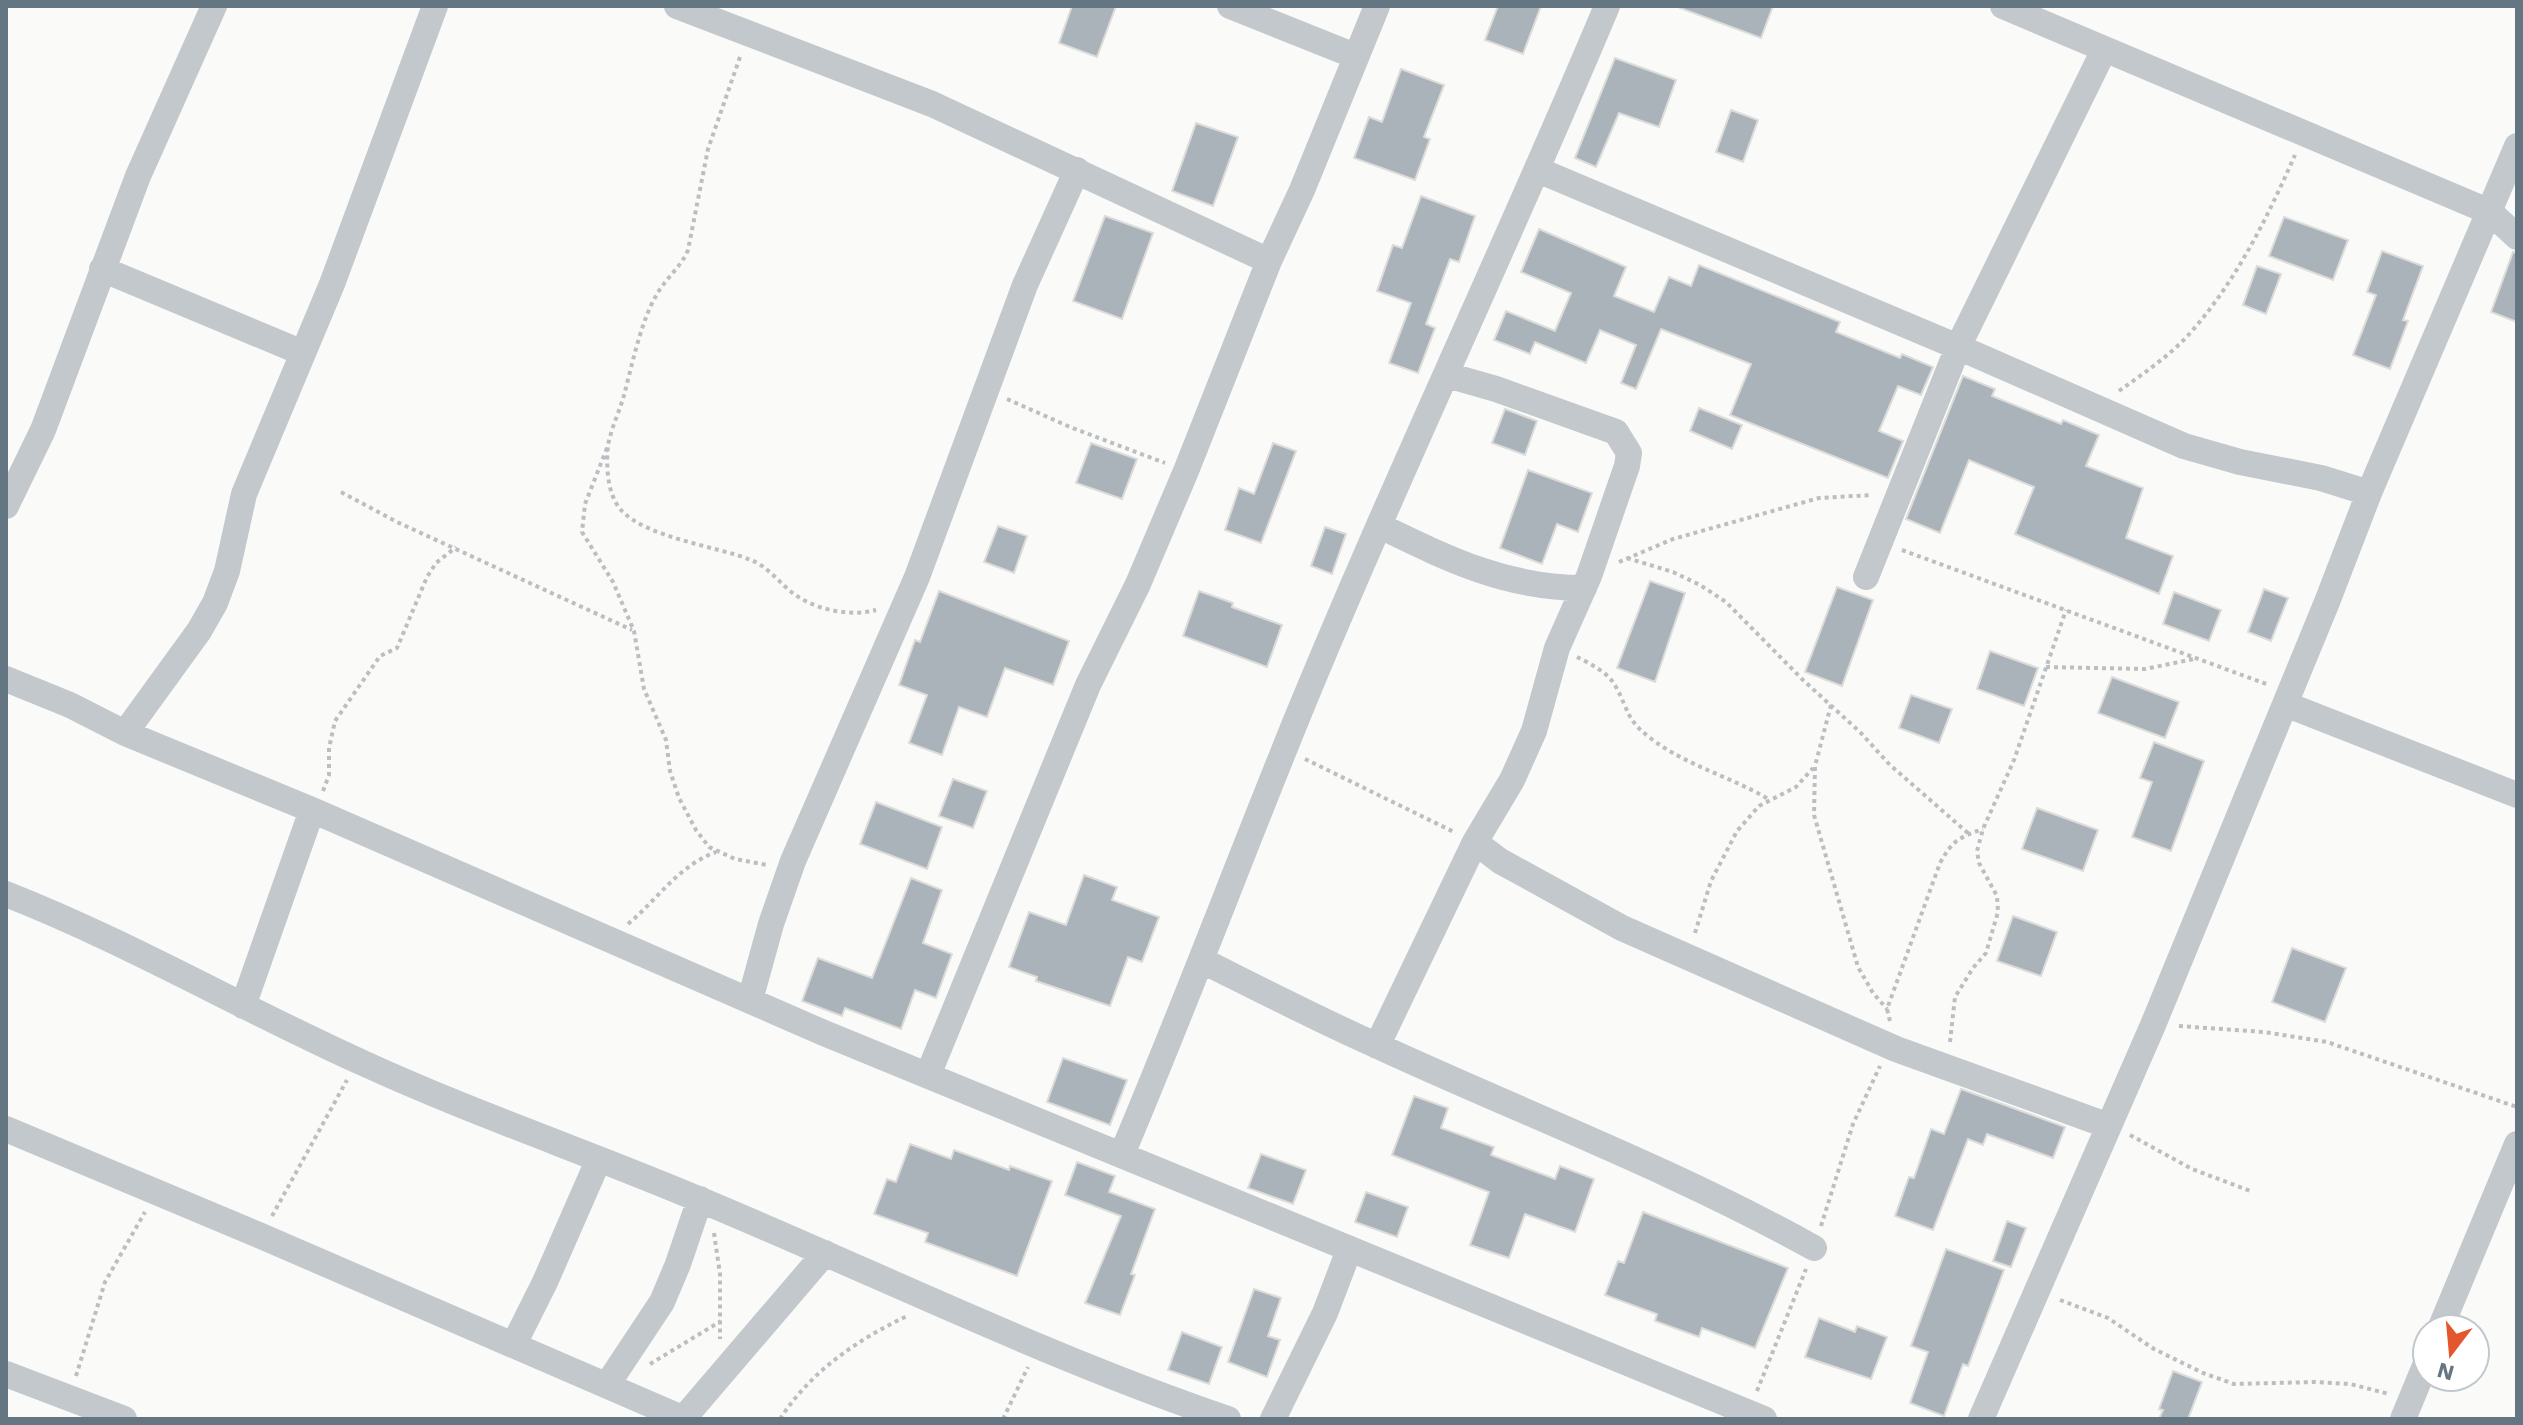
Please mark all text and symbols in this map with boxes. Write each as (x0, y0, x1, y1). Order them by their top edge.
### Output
north arrow (2411, 1313, 2491, 1393)
text: N (2434, 1357, 2457, 1386)

